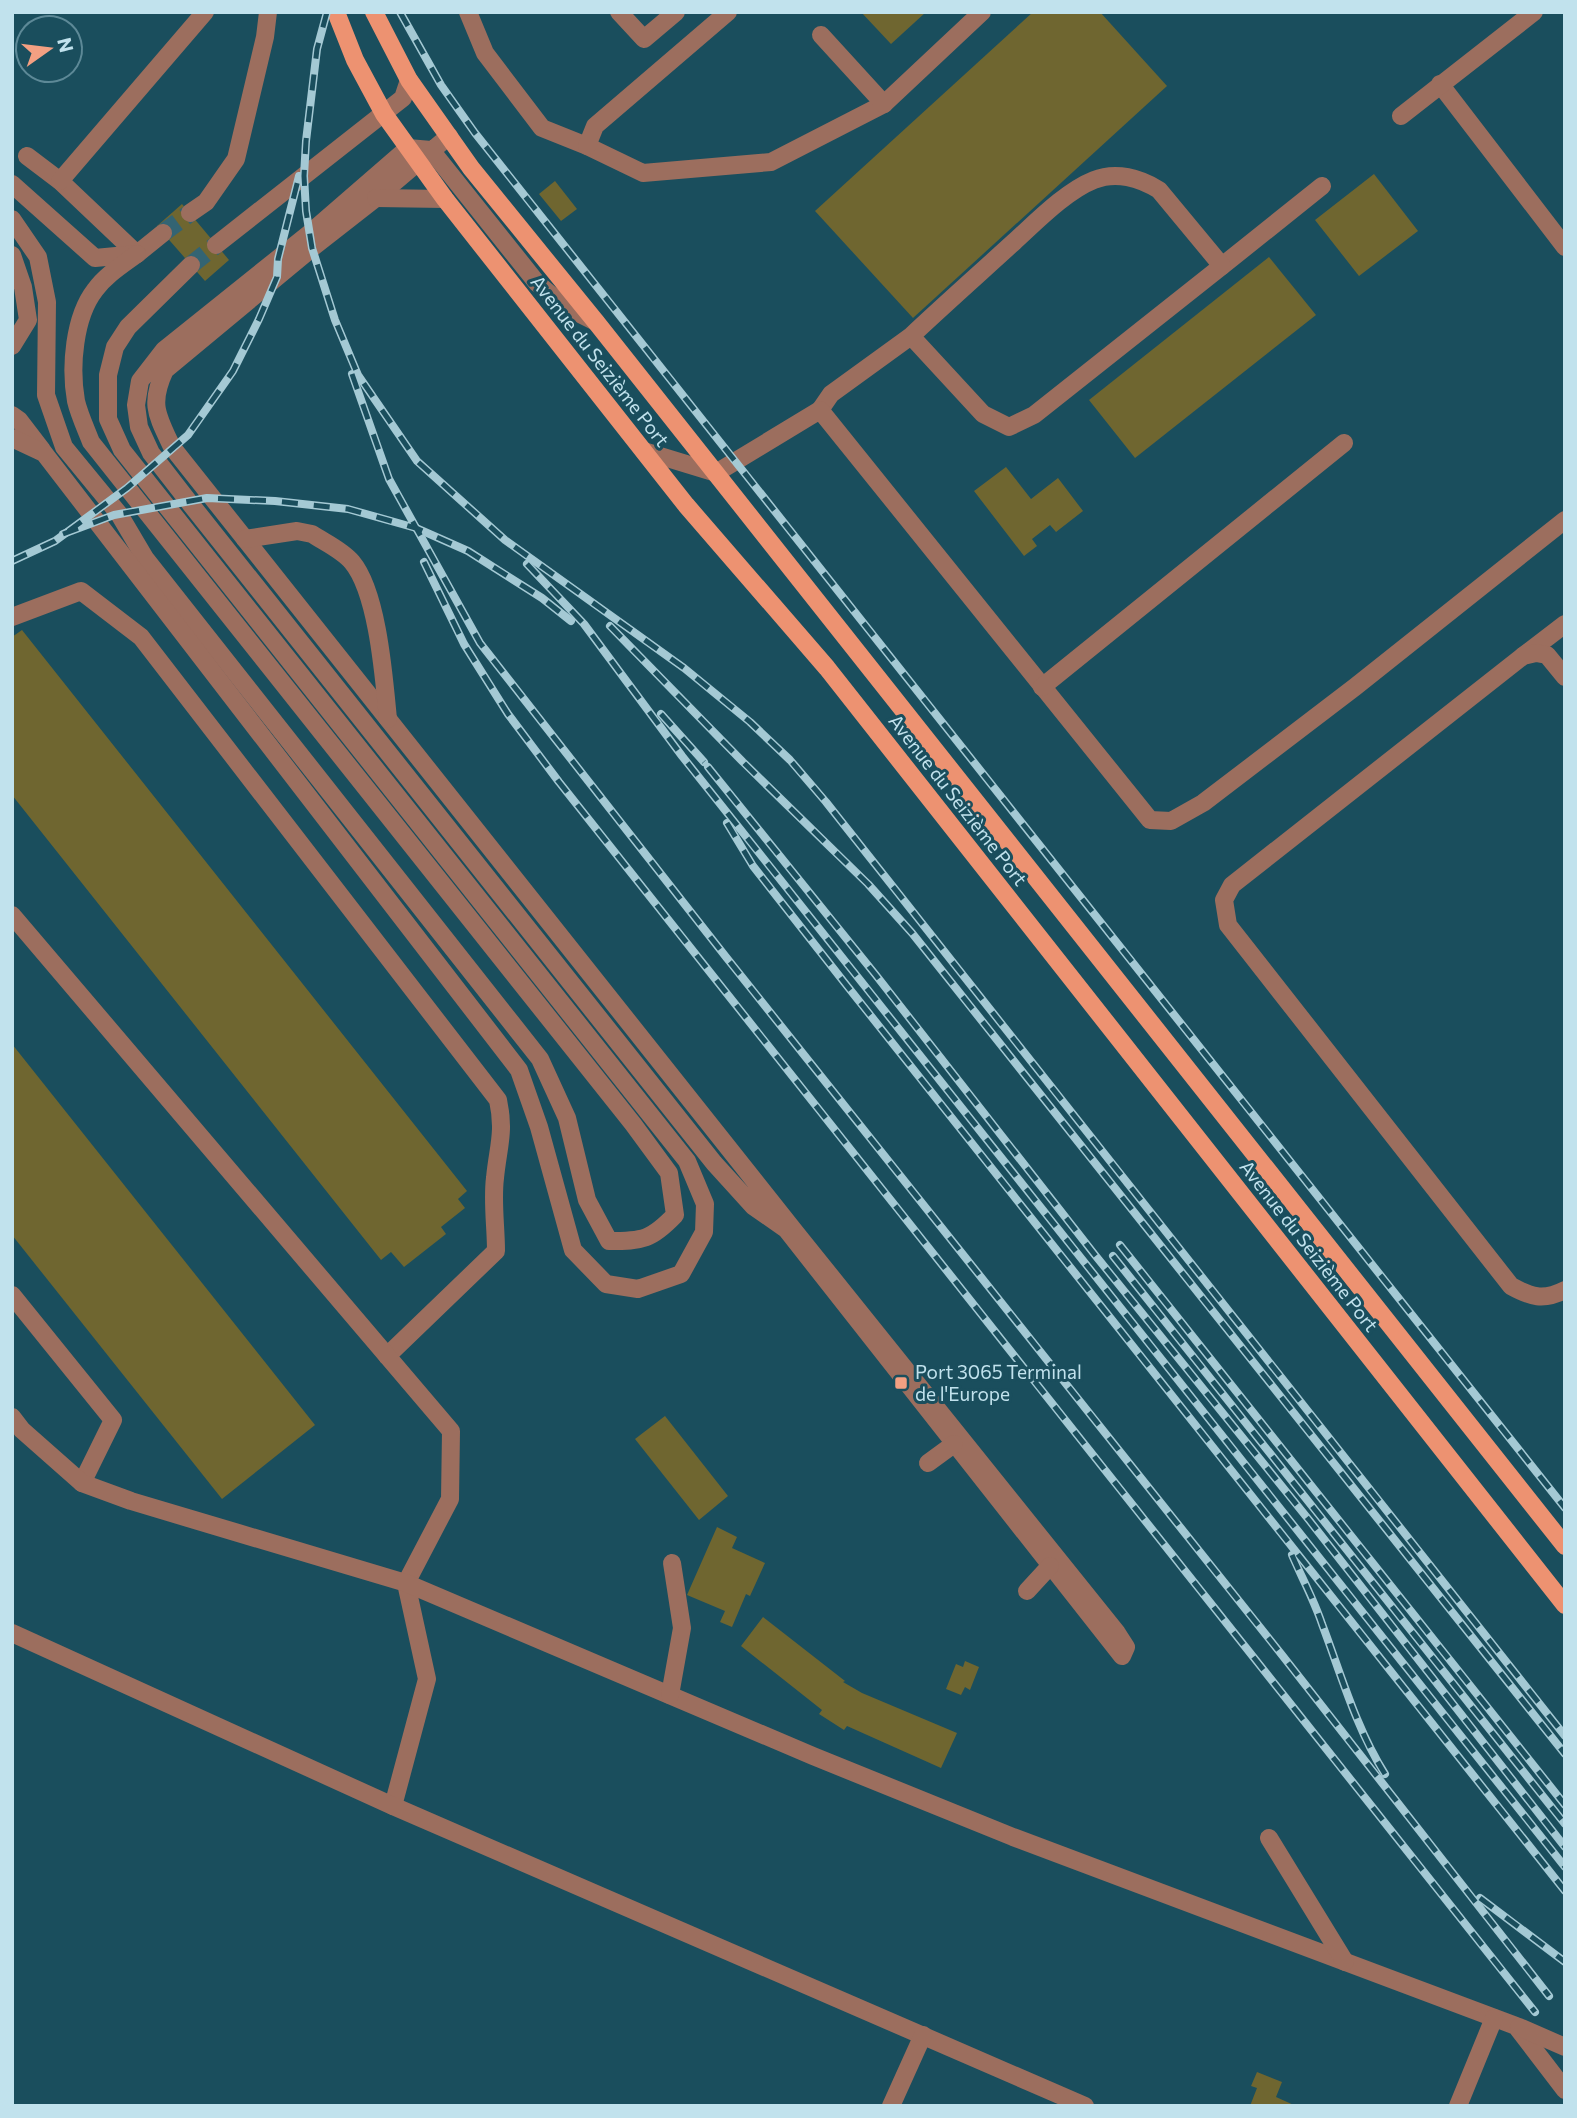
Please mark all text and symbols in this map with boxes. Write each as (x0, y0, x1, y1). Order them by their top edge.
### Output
north arrow (14, 14, 84, 84)
text: N (53, 35, 79, 54)
street label: Avenue du Seizième Port (526, 270, 675, 451)
street label: Avenue du Seizième Port (884, 709, 1033, 890)
street label: Avenue du Seizième Port (1235, 1155, 1384, 1336)
place label: Port 3065 Terminal de l'Europe (915, 1360, 1082, 1405)
marker: Port 3065 Terminal de l'Europe (893, 1375, 909, 1391)

